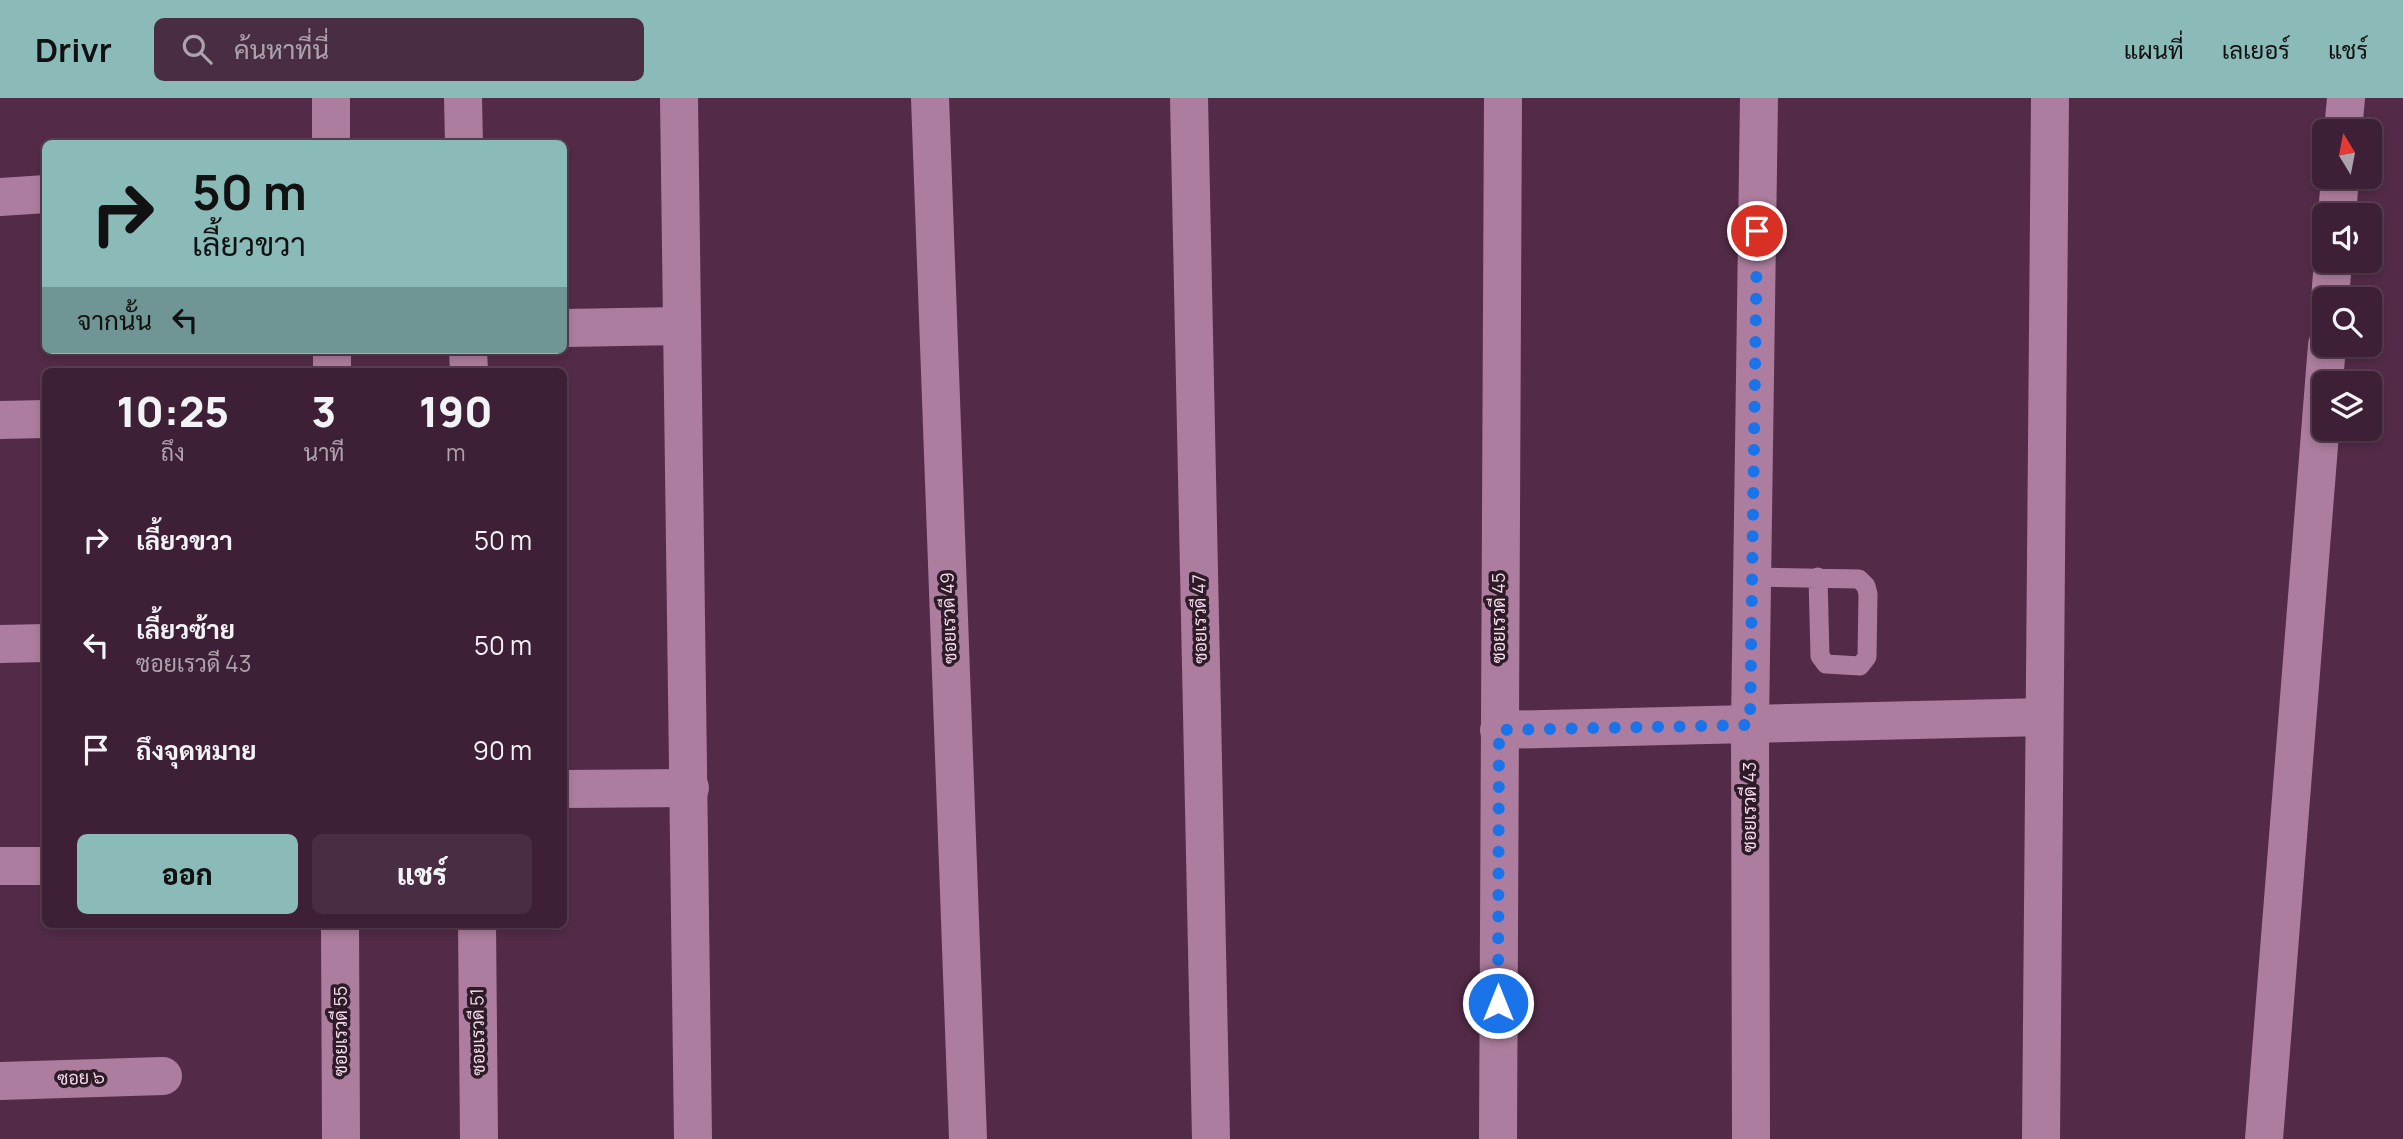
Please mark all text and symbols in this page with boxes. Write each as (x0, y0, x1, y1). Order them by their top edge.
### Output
search box (154, 18, 644, 81)
text: Drivr (35, 27, 112, 72)
icon: search (178, 30, 216, 68)
text: ค้นหาที่นี่ (234, 31, 329, 67)
text: แผนที่ (2124, 33, 2184, 66)
text: เลเยอร์ (2222, 33, 2290, 66)
text: แชร์ (2328, 33, 2368, 66)
north arrow (2312, 119, 2382, 189)
map controls (2312, 119, 2382, 441)
text: 50 m (192, 158, 307, 225)
icon: right (77, 168, 168, 259)
pin (1727, 201, 1787, 261)
button: sound (2312, 203, 2382, 273)
icon: arrive (1738, 212, 1776, 250)
text: เลี้ยวขวา (192, 222, 306, 266)
button: search (2312, 287, 2382, 357)
icon: left (166, 301, 204, 339)
text: จากนั้น (77, 302, 152, 338)
button: layers (2312, 371, 2382, 441)
text: 10:25 (117, 382, 229, 440)
text: 3 (312, 382, 336, 440)
text: 190 (419, 382, 492, 440)
text: ถึง (161, 436, 185, 468)
text: นาที (304, 436, 344, 468)
text: m (446, 436, 465, 468)
icon: right (77, 521, 115, 559)
text: เลี้ยวขวา (136, 522, 233, 558)
text: 50 m (474, 522, 532, 558)
street label: ซอยเรวดี 49 (934, 572, 962, 664)
street label: ซอยเรวดี 45 (1486, 573, 1510, 663)
street label: ซอยเรวดี 47 (1186, 574, 1212, 664)
text: เลี้ยวซ้าย (136, 611, 235, 647)
icon: left (77, 626, 115, 664)
text: 50 m (474, 627, 532, 663)
text: ซอยเรวดี 43 (136, 647, 251, 679)
icon: arrive (77, 731, 115, 769)
text: ถึงจุดหมาย (136, 732, 257, 768)
text: 90 m (473, 732, 532, 768)
street label: ซอยเรวดี 43 (1737, 762, 1761, 852)
button: ออก (77, 834, 298, 914)
button: แชร์ (312, 834, 532, 914)
position arrow (1461, 966, 1535, 1040)
street label: ซอยเรวดี 55 (328, 986, 352, 1076)
street label: ซอยเรวดี 51 (464, 988, 490, 1076)
street label: ซอย ๖ (57, 1064, 105, 1090)

